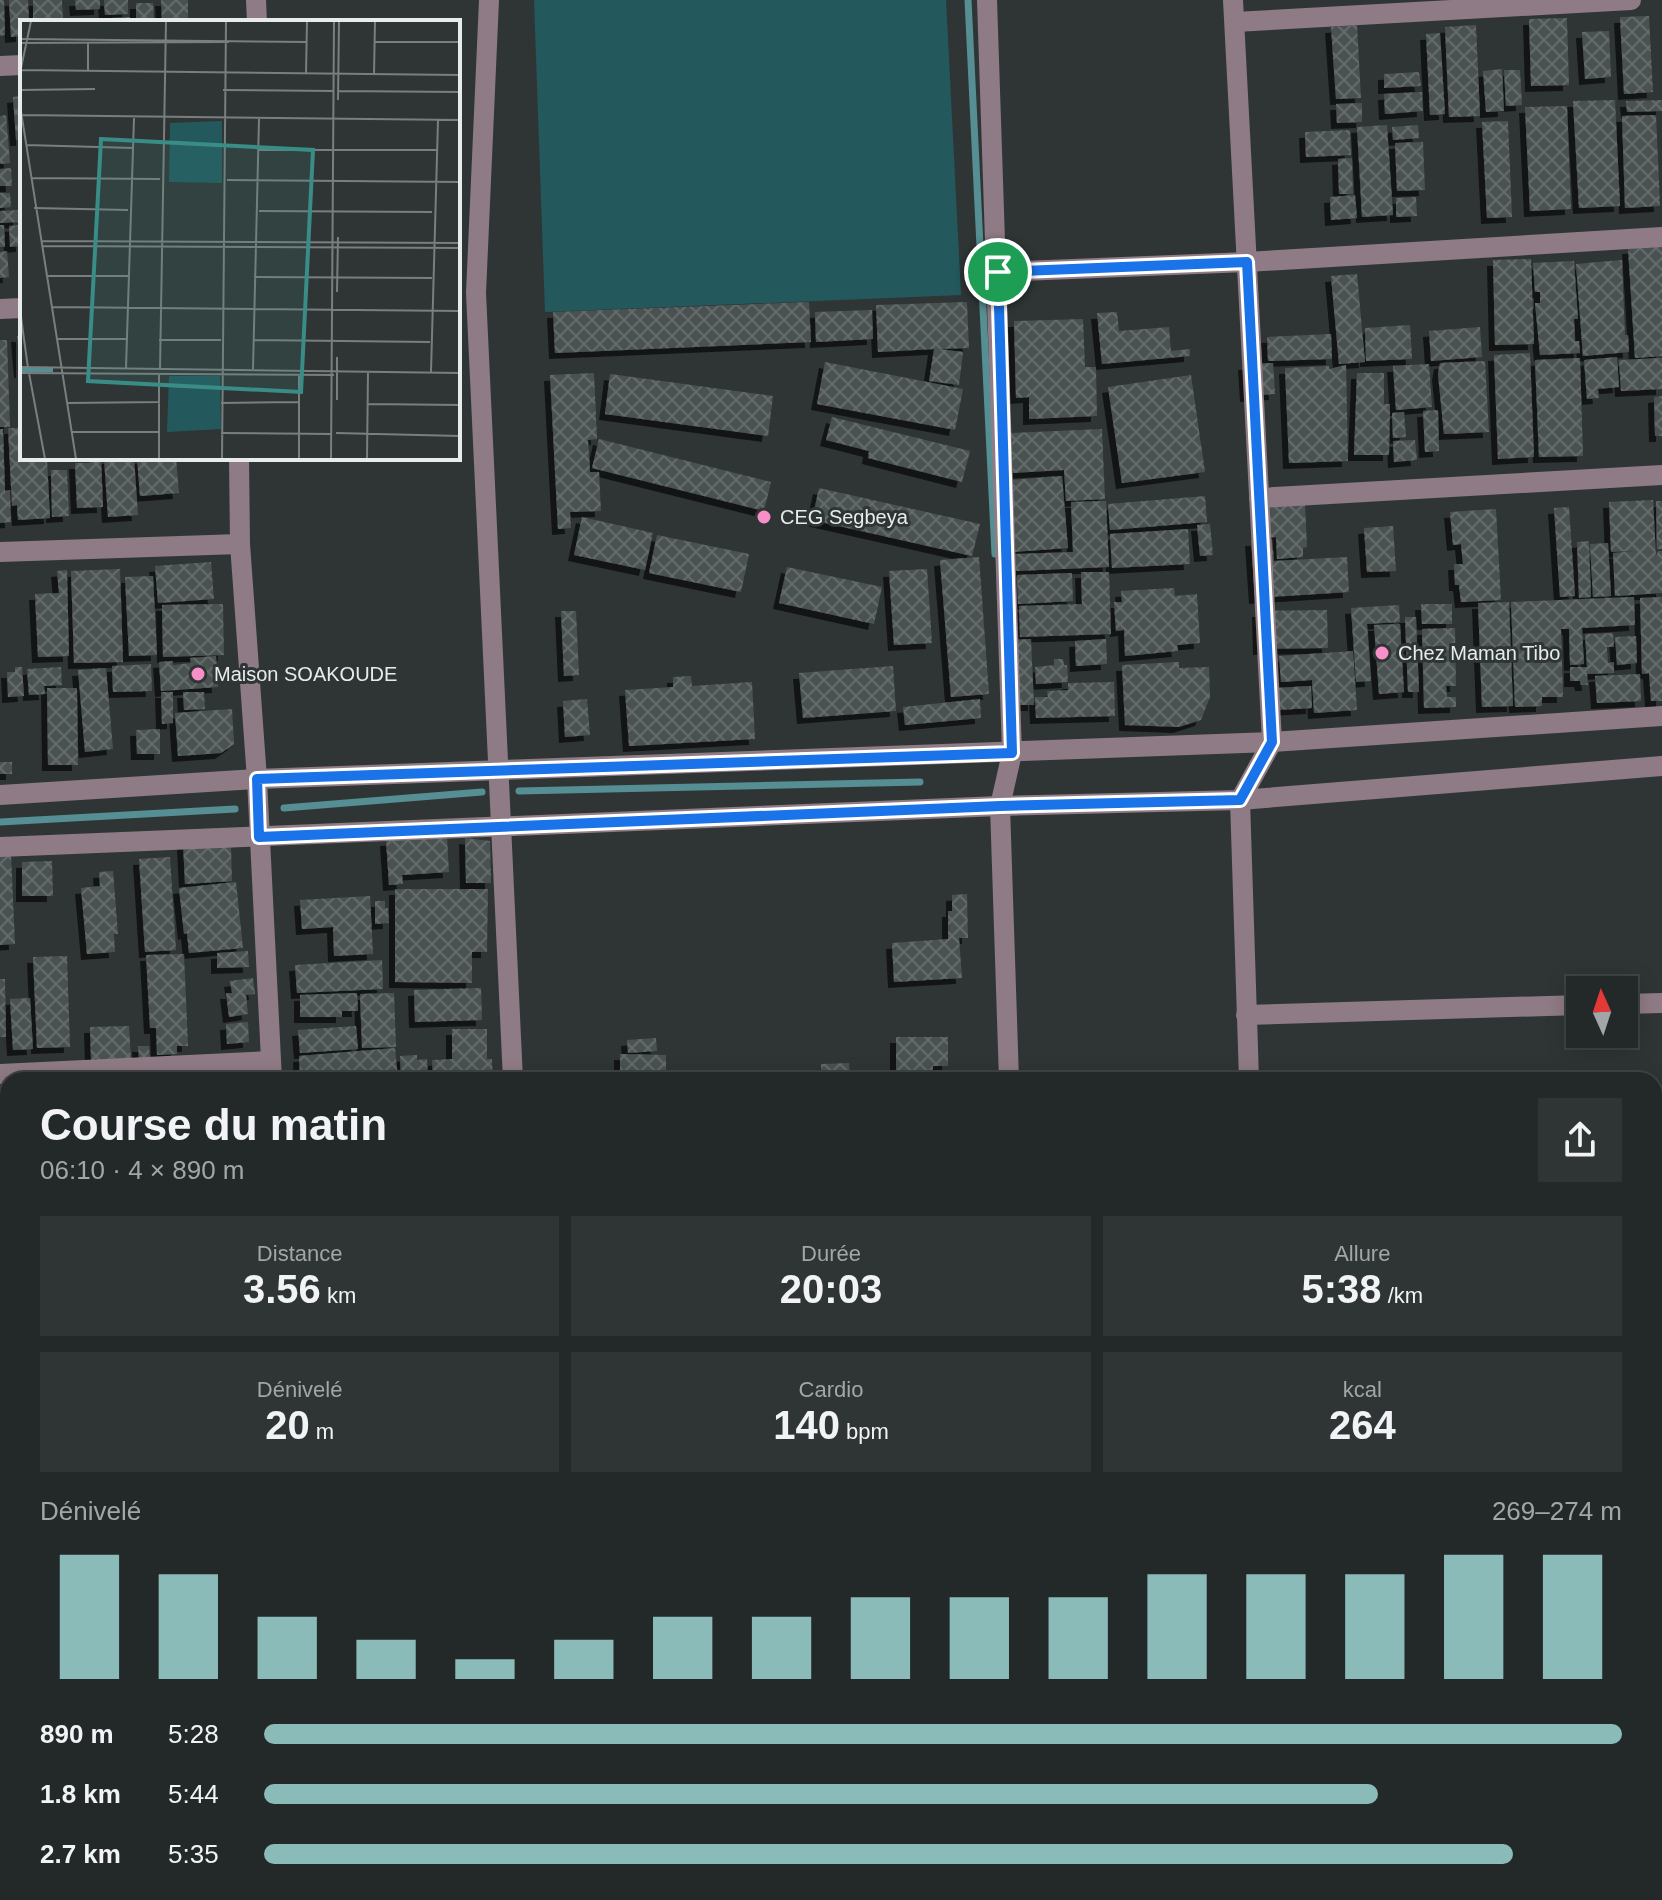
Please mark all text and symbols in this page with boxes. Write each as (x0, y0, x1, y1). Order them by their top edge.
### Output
inset map (20, 20, 460, 460)
pin (964, 238, 1032, 306)
icon: arrive (976, 250, 1020, 294)
place label: CEG Segbeya (780, 506, 909, 528)
marker: CEG Segbeya (755, 508, 773, 526)
place label: Chez Maman Tibo (1398, 642, 1560, 664)
marker: Chez Maman Tibo (1373, 644, 1391, 662)
place label: Maison SOAKOUDE (214, 663, 397, 685)
marker: Maison SOAKOUDE (189, 665, 207, 683)
north arrow (1566, 976, 1638, 1048)
map controls (1566, 976, 1638, 1048)
button: share (1538, 1098, 1622, 1182)
text: Course du matin (40, 1100, 387, 1149)
text: 06:10 · 4 × 890 m (40, 1155, 245, 1185)
text: Distance (257, 1241, 342, 1266)
text: Durée (801, 1241, 861, 1266)
text: Allure (1334, 1241, 1390, 1266)
text: 3.56 (243, 1267, 321, 1311)
text: 20:03 (780, 1267, 882, 1311)
text: 5:38 (1302, 1267, 1382, 1311)
text: km (321, 1283, 356, 1308)
text: /km (1382, 1283, 1423, 1308)
text: Dénivelé (257, 1377, 342, 1402)
text: Cardio (799, 1377, 863, 1402)
text: kcal (1343, 1377, 1382, 1402)
text: 20 (265, 1403, 310, 1447)
text: 140 (773, 1403, 840, 1447)
text: 264 (1329, 1403, 1396, 1447)
text: m (310, 1419, 334, 1444)
text: bpm (840, 1419, 889, 1444)
text: Dénivelé (40, 1496, 141, 1526)
text: 269–274 m (1492, 1496, 1622, 1526)
text: 890 m (40, 1719, 114, 1749)
text: 5:28 (168, 1719, 219, 1749)
text: 1.8 km (40, 1779, 121, 1809)
text: 5:44 (168, 1779, 219, 1809)
text: 2.7 km (40, 1839, 121, 1869)
text: 5:35 (168, 1839, 219, 1869)

